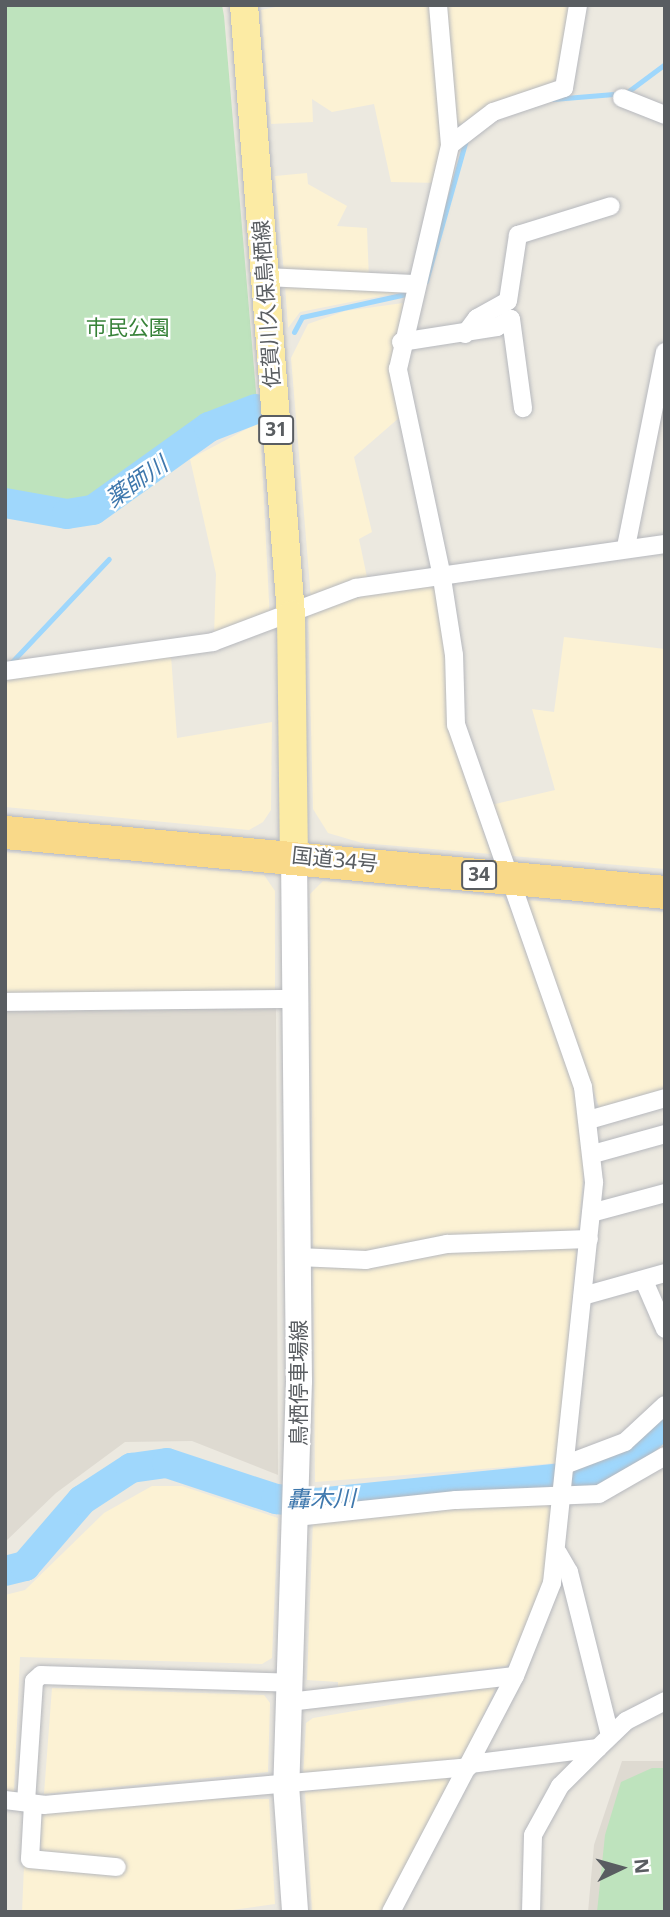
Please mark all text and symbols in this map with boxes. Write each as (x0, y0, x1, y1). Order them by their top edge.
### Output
street label: 佐賀川久保鳥栖線 (248, 219, 284, 389)
park label: 市民公園 (86, 314, 170, 340)
road number: 31 (257, 414, 295, 446)
water label: 薬師川 (100, 450, 172, 512)
street label: 国道34号 (290, 842, 380, 876)
road number: 34 (460, 860, 498, 890)
street label: 鳥栖停車場線 (285, 1320, 311, 1446)
water label: 轟木川 (286, 1484, 356, 1512)
north arrow (586, 1833, 656, 1903)
text: N (628, 1857, 656, 1875)

